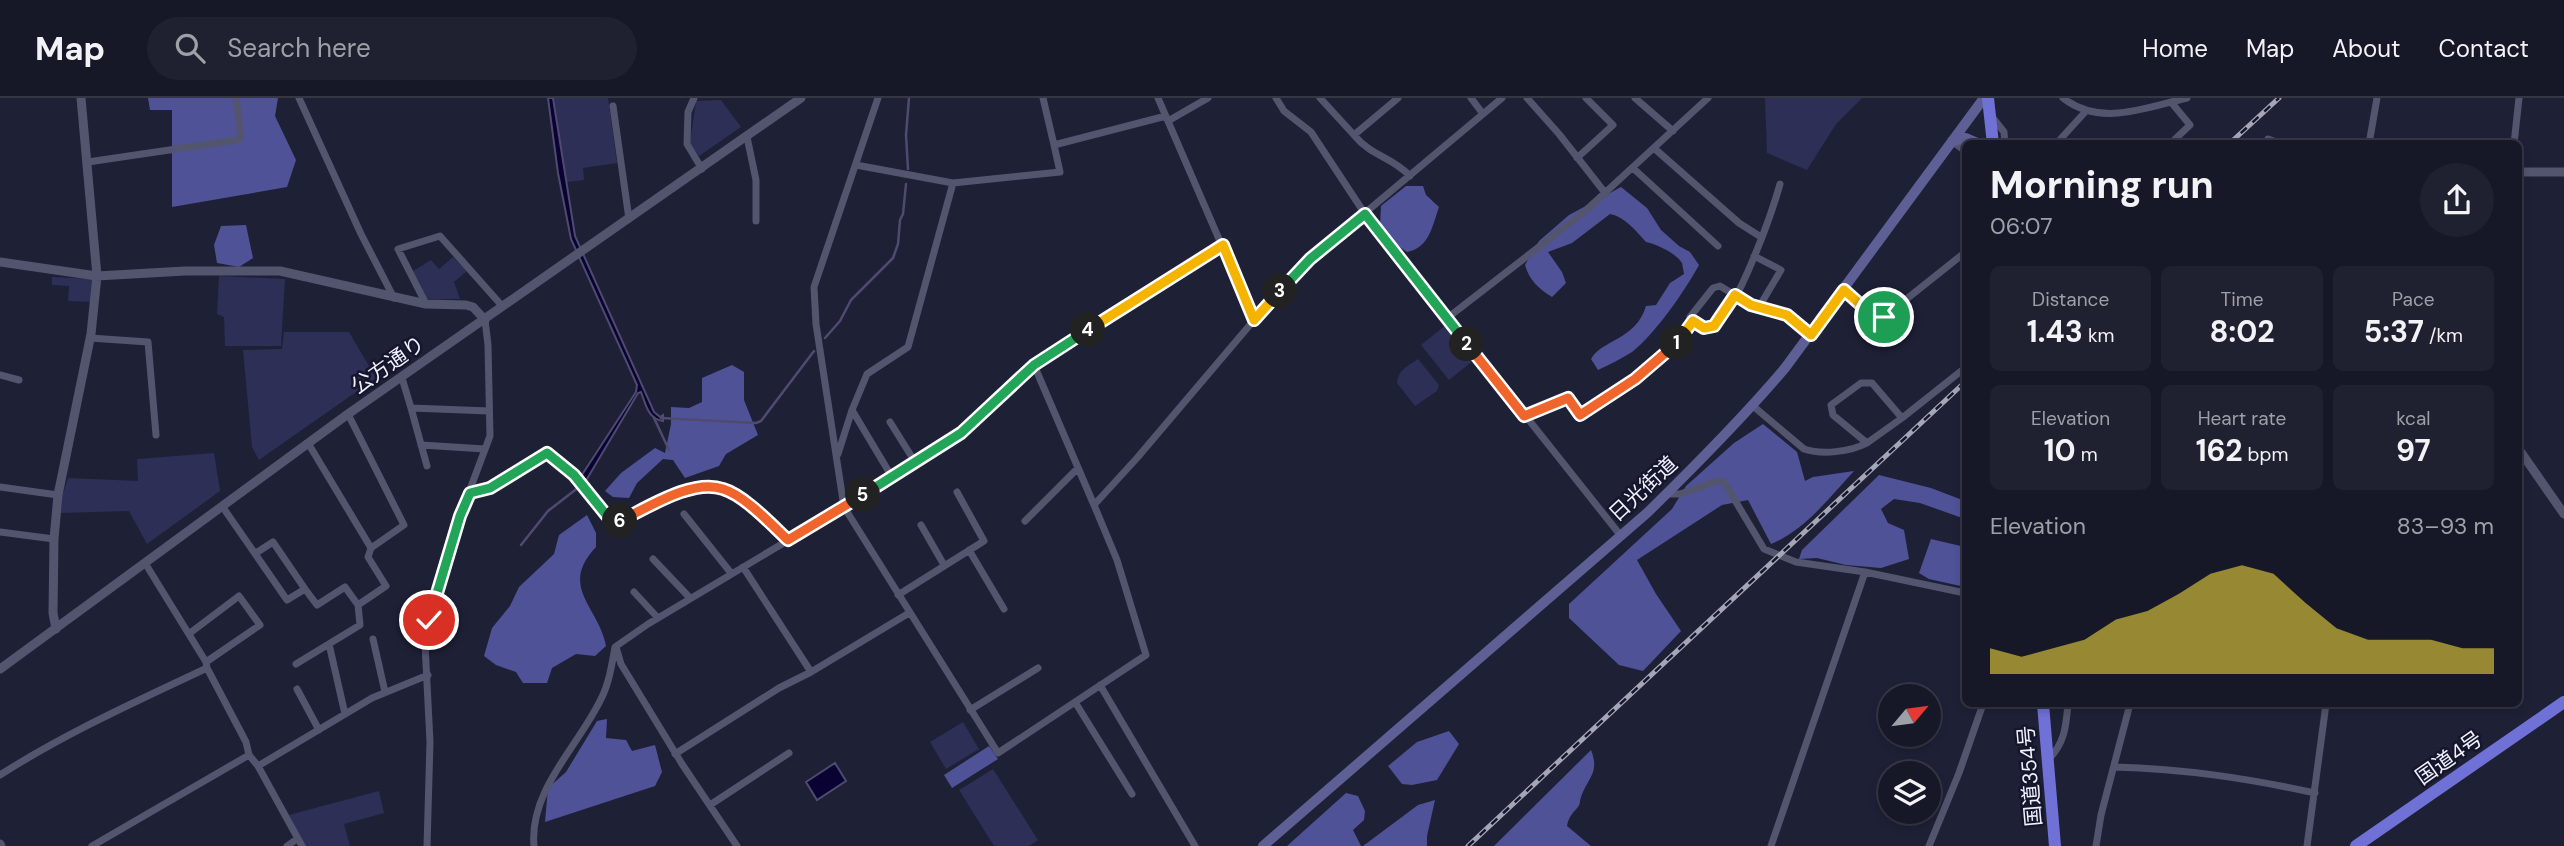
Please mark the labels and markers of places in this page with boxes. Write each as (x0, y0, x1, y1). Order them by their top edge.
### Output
pin: 3 (1262, 274, 1298, 308)
pin (1854, 287, 1914, 347)
pin: 4 (1070, 313, 1106, 348)
pin: 1 (1660, 326, 1694, 360)
pin: 2 (1450, 327, 1484, 362)
pin: 5 (846, 478, 880, 512)
pin: 6 (602, 504, 638, 538)
pin (399, 590, 459, 650)

